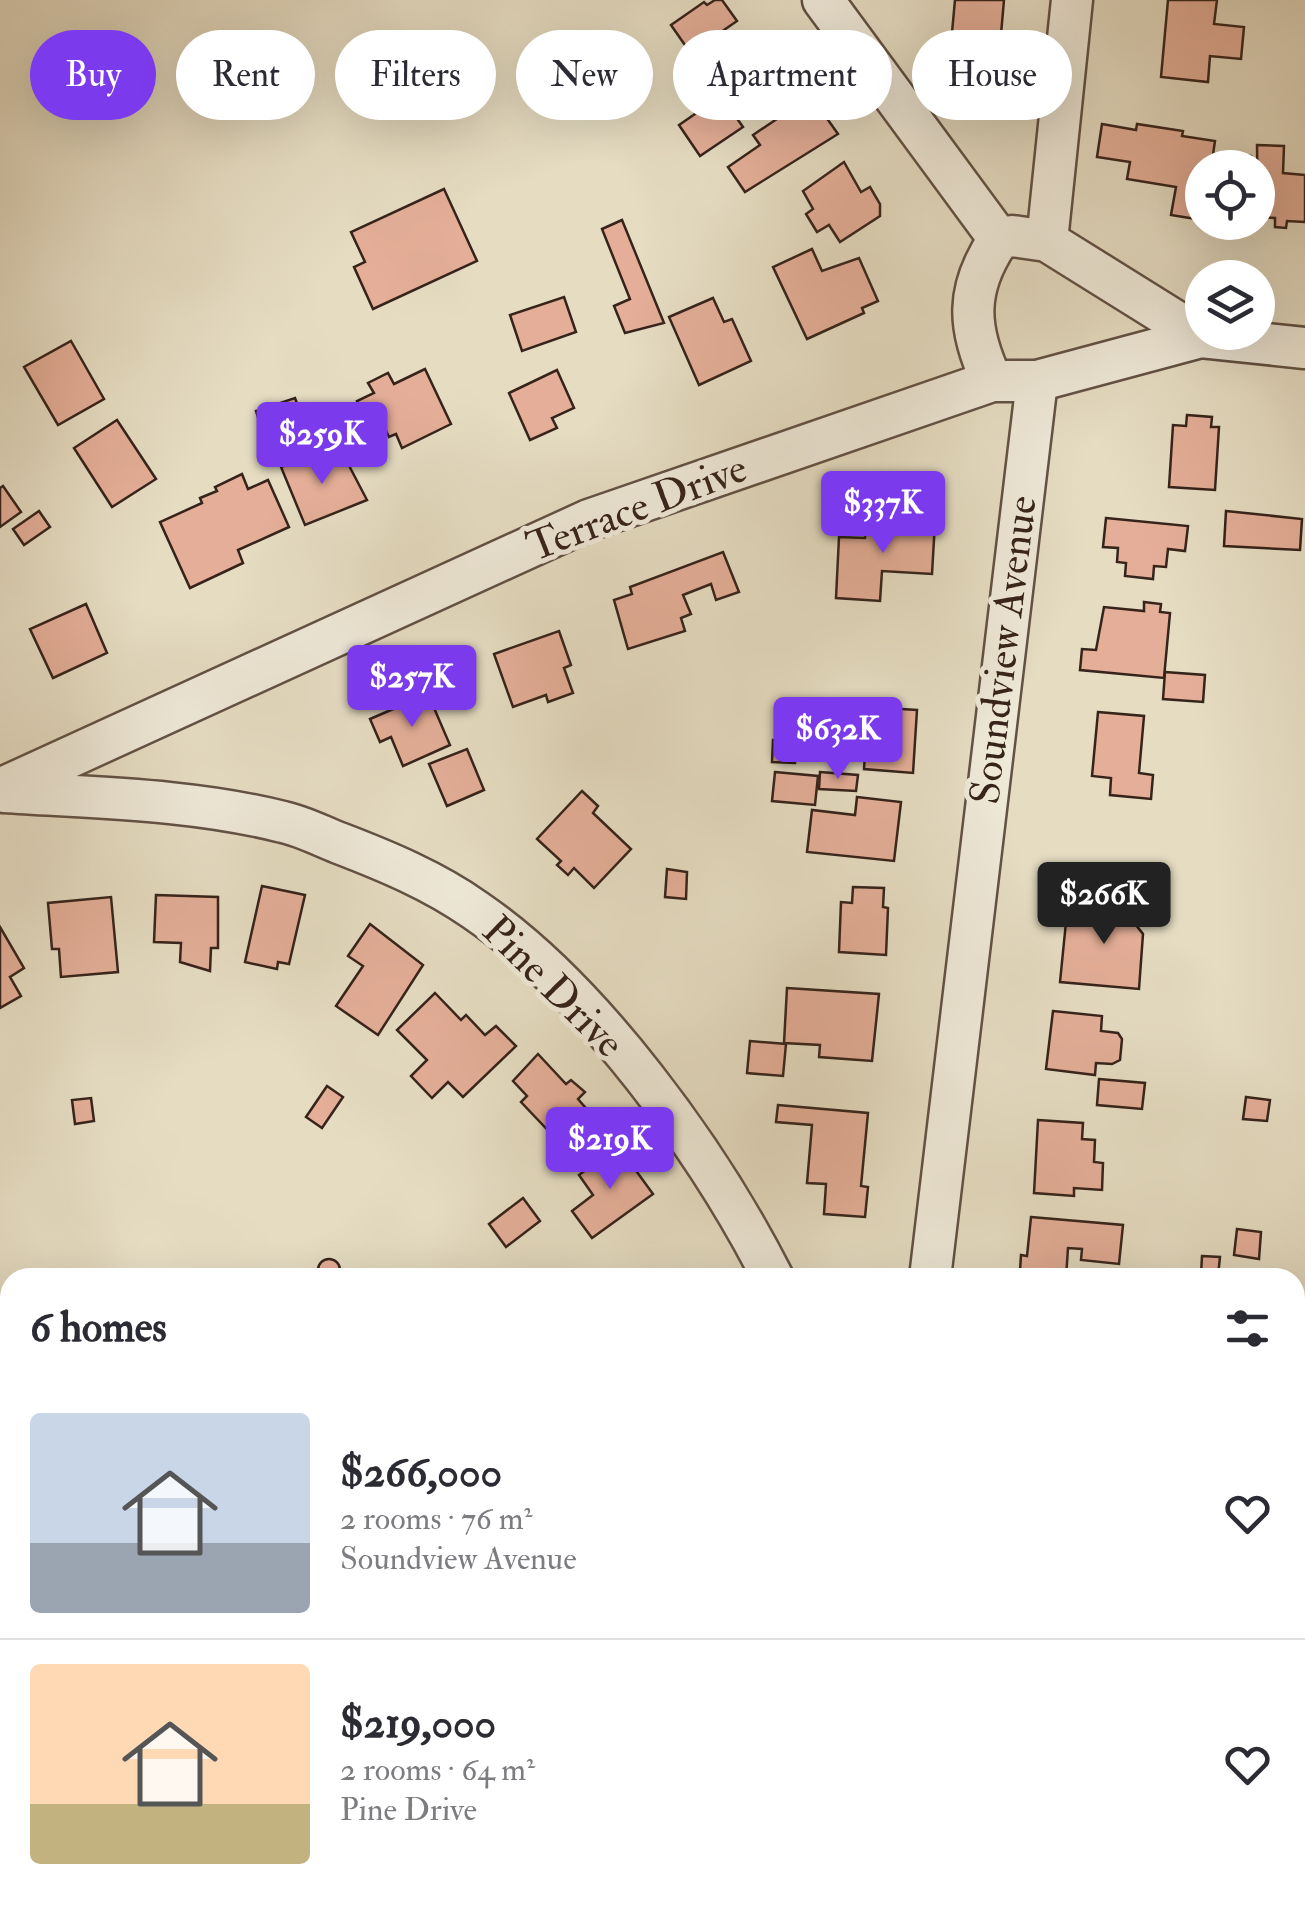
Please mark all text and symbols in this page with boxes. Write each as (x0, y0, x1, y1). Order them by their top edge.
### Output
chip: Buy (30, 30, 156, 120)
chip: Rent (176, 30, 315, 120)
chip: Filters (335, 30, 496, 120)
chip: New (516, 30, 653, 120)
chip: Apartment (673, 30, 892, 120)
chip: House (912, 30, 1072, 120)
map controls (1185, 150, 1275, 350)
button: locate (1185, 150, 1275, 240)
button: layers (1185, 260, 1275, 350)
pin: $259K (252, 402, 392, 487)
text: $259K (278, 414, 366, 454)
street label: Terrace Drive (520, 442, 754, 574)
pin: $337K (813, 471, 953, 556)
text: $337K (843, 483, 923, 523)
street label: Soundview Avenue (959, 493, 1049, 807)
pin: $257K (342, 645, 482, 730)
text: $257K (369, 657, 455, 697)
pin: $632K (768, 697, 908, 782)
text: $632K (795, 709, 881, 749)
pin: $266K (1034, 862, 1174, 947)
text: $266K (1060, 874, 1148, 914)
street label: Pine Drive (471, 905, 635, 1069)
pin: $219K (540, 1107, 680, 1192)
text: $219K (568, 1119, 652, 1159)
icon: filters (1220, 1301, 1275, 1356)
text: 6 homes (30, 1302, 167, 1354)
text: $266,000 (340, 1447, 502, 1499)
icon: home (110, 1453, 230, 1573)
icon: heart (1220, 1486, 1275, 1541)
text: 2 rooms · 76 m² (340, 1499, 533, 1539)
text: Soundview Avenue (340, 1539, 577, 1579)
text: $219,000 (340, 1698, 496, 1750)
icon: home (110, 1704, 230, 1824)
icon: heart (1220, 1737, 1275, 1792)
text: 2 rooms · 64 m² (340, 1750, 535, 1790)
text: Pine Drive (340, 1790, 477, 1830)

